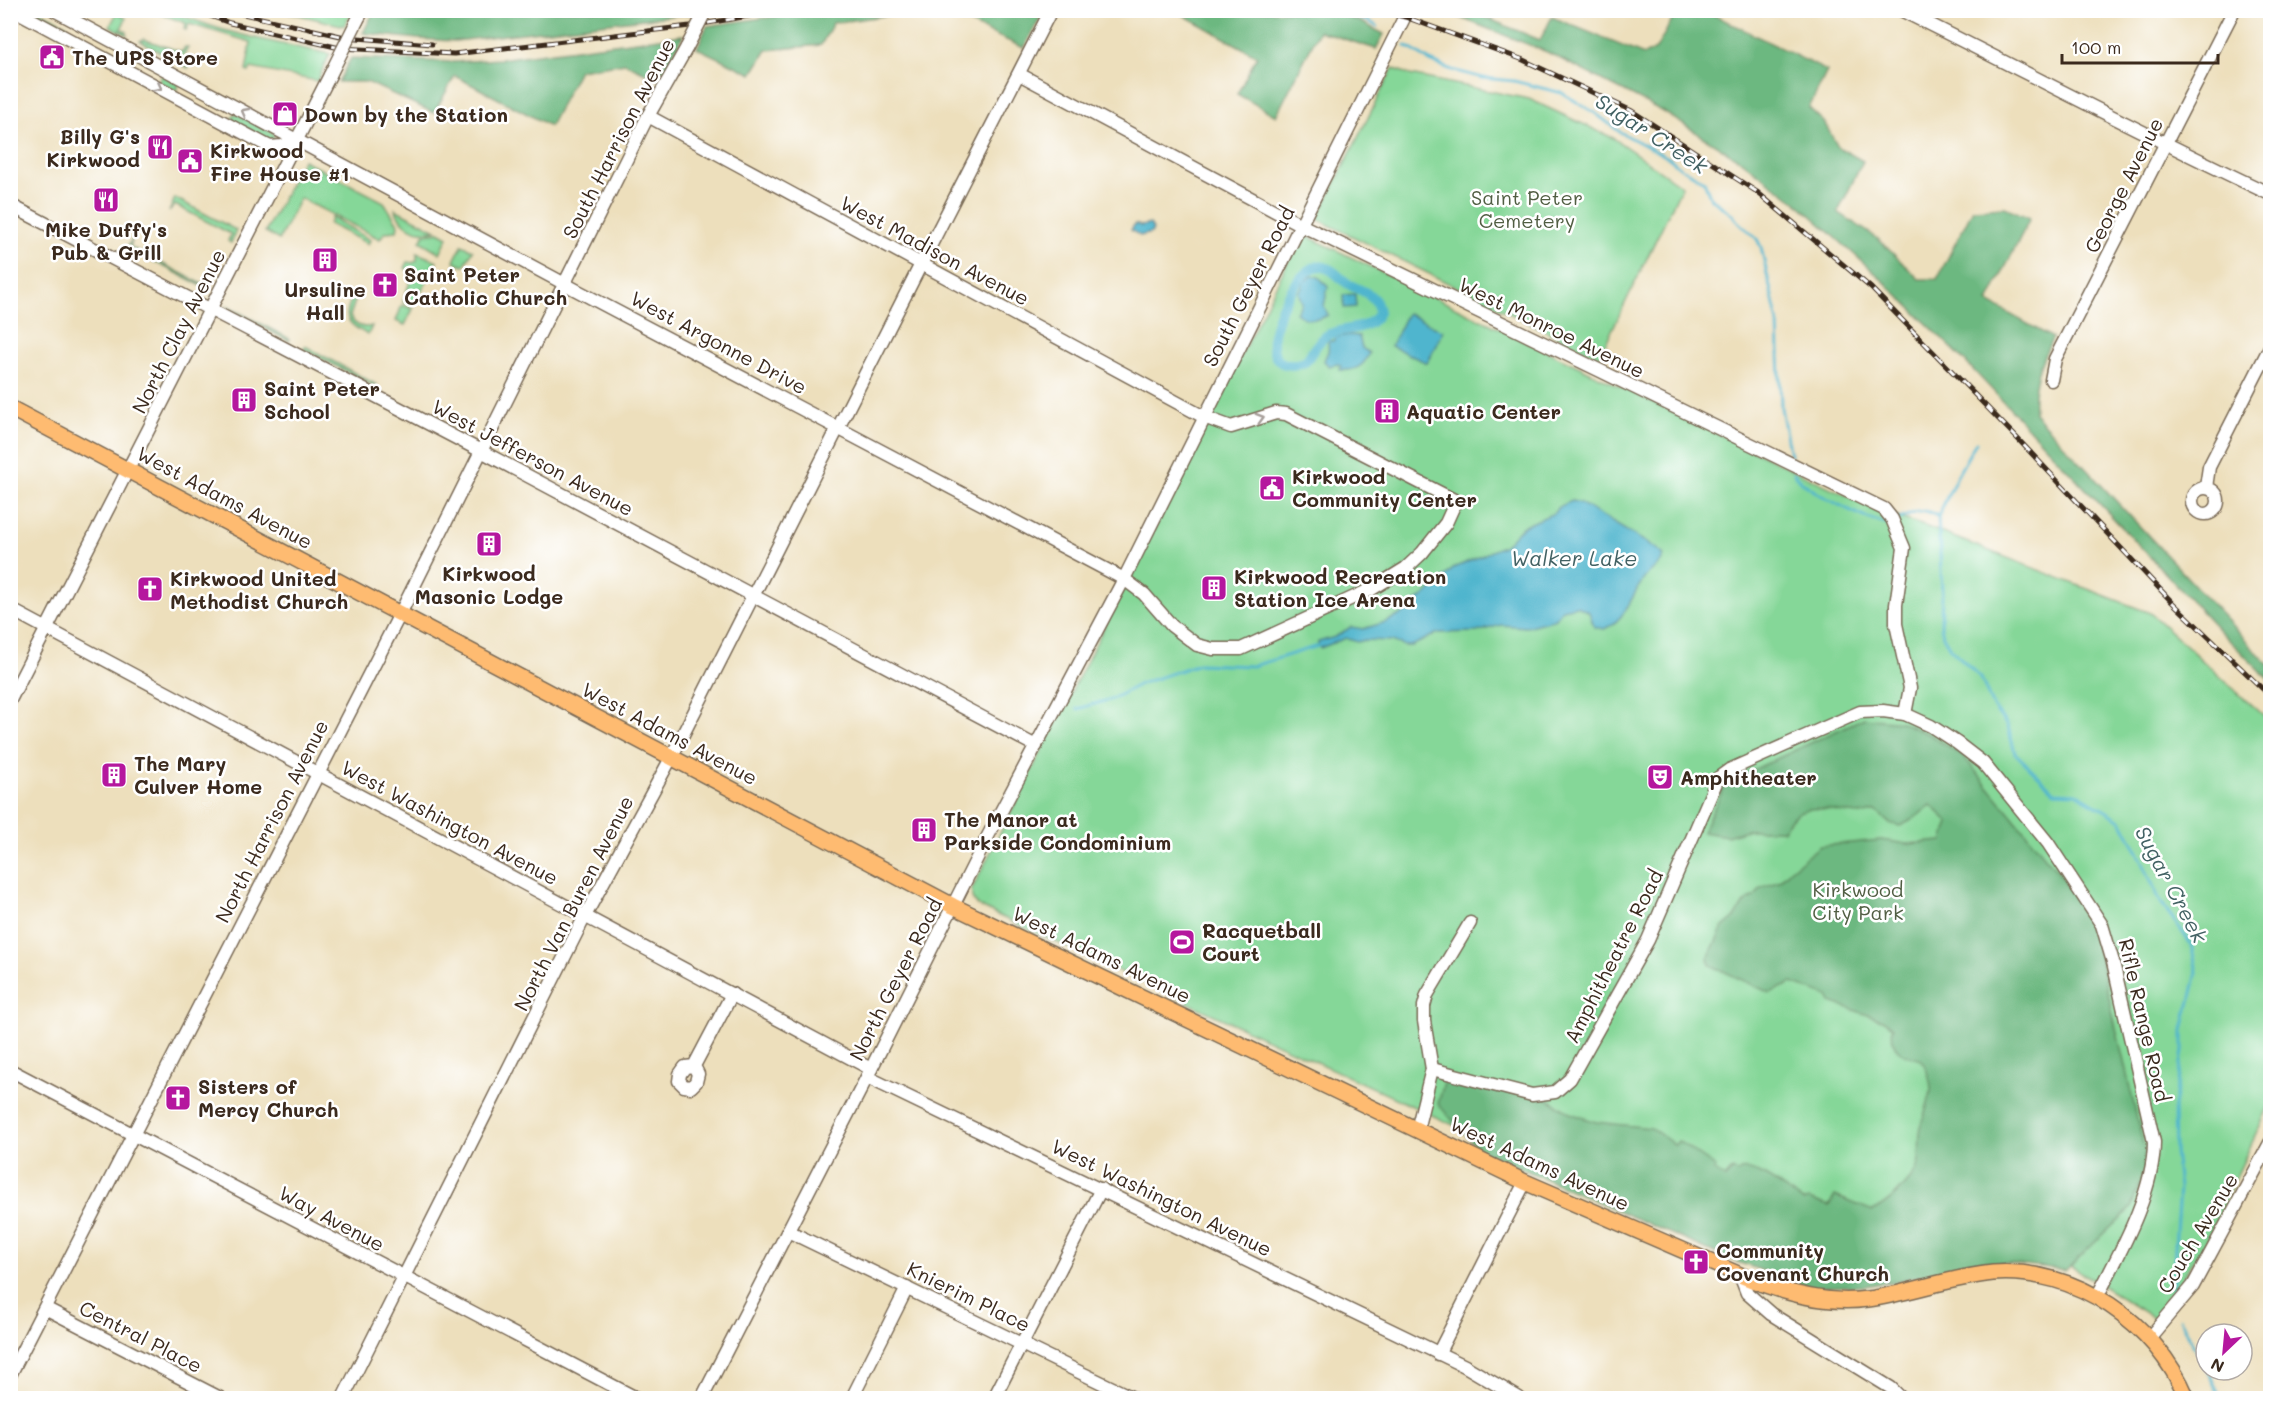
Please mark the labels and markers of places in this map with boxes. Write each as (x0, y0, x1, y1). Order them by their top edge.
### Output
public building icon: The UPS Store (37, 42, 67, 72)
place label: The UPS Store (72, 44, 218, 70)
shop icon: Down by the Station (270, 99, 300, 129)
place label: Down by the Station (304, 101, 508, 127)
place label: Billy G's Kirkwood (47, 123, 140, 172)
restaurant icon: Billy G's Kirkwood (145, 132, 175, 162)
place label: Kirkwood Fire House #1 (210, 137, 349, 186)
public building icon: Kirkwood Fire House #1 (175, 146, 205, 176)
restaurant icon: Mike Duffy's Pub & Grill (91, 185, 121, 215)
place label: Mike Duffy's Pub & Grill (45, 216, 167, 265)
building icon: Ursuline Hall (310, 245, 340, 275)
place label: Saint Peter Catholic Church (404, 261, 567, 310)
church icon: Saint Peter Catholic Church (370, 270, 400, 300)
place label: Ursuline Hall (284, 276, 366, 325)
place label: Saint Peter School (264, 375, 380, 424)
building icon: Saint Peter School (229, 385, 259, 415)
building icon: Aquatic Center (1372, 396, 1402, 426)
place label: Aquatic Center (1406, 398, 1561, 424)
place label: Kirkwood Community Center (1292, 463, 1477, 512)
public building icon: Kirkwood Community Center (1257, 473, 1287, 503)
building icon: Kirkwood Masonic Lodge (474, 529, 504, 559)
place label: Kirkwood Masonic Lodge (415, 560, 563, 609)
place label: Kirkwood Recreation Station Ice Arena (1234, 563, 1446, 612)
place label: Kirkwood United Methodist Church (170, 565, 348, 614)
building icon: Kirkwood Recreation Station Ice Arena (1199, 573, 1229, 603)
church icon: Kirkwood United Methodist Church (135, 574, 165, 604)
place label: The Mary Culver Home (134, 750, 262, 799)
building icon: The Mary Culver Home (99, 760, 129, 790)
theatre icon: Amphitheater (1645, 762, 1675, 792)
place label: Amphitheater (1680, 764, 1817, 790)
place label: The Manor at Parkside Condominium (944, 806, 1171, 855)
building icon: The Manor at Parkside Condominium (909, 815, 939, 845)
place label: Racquetball Court (1202, 917, 1321, 966)
sports icon: Racquetball Court (1167, 927, 1197, 957)
place label: Sisters of Mercy Church (198, 1073, 338, 1122)
church icon: Sisters of Mercy Church (163, 1083, 193, 1113)
place label: Community Covenant Church (1716, 1237, 1889, 1286)
church icon: Community Covenant Church (1681, 1247, 1711, 1277)

